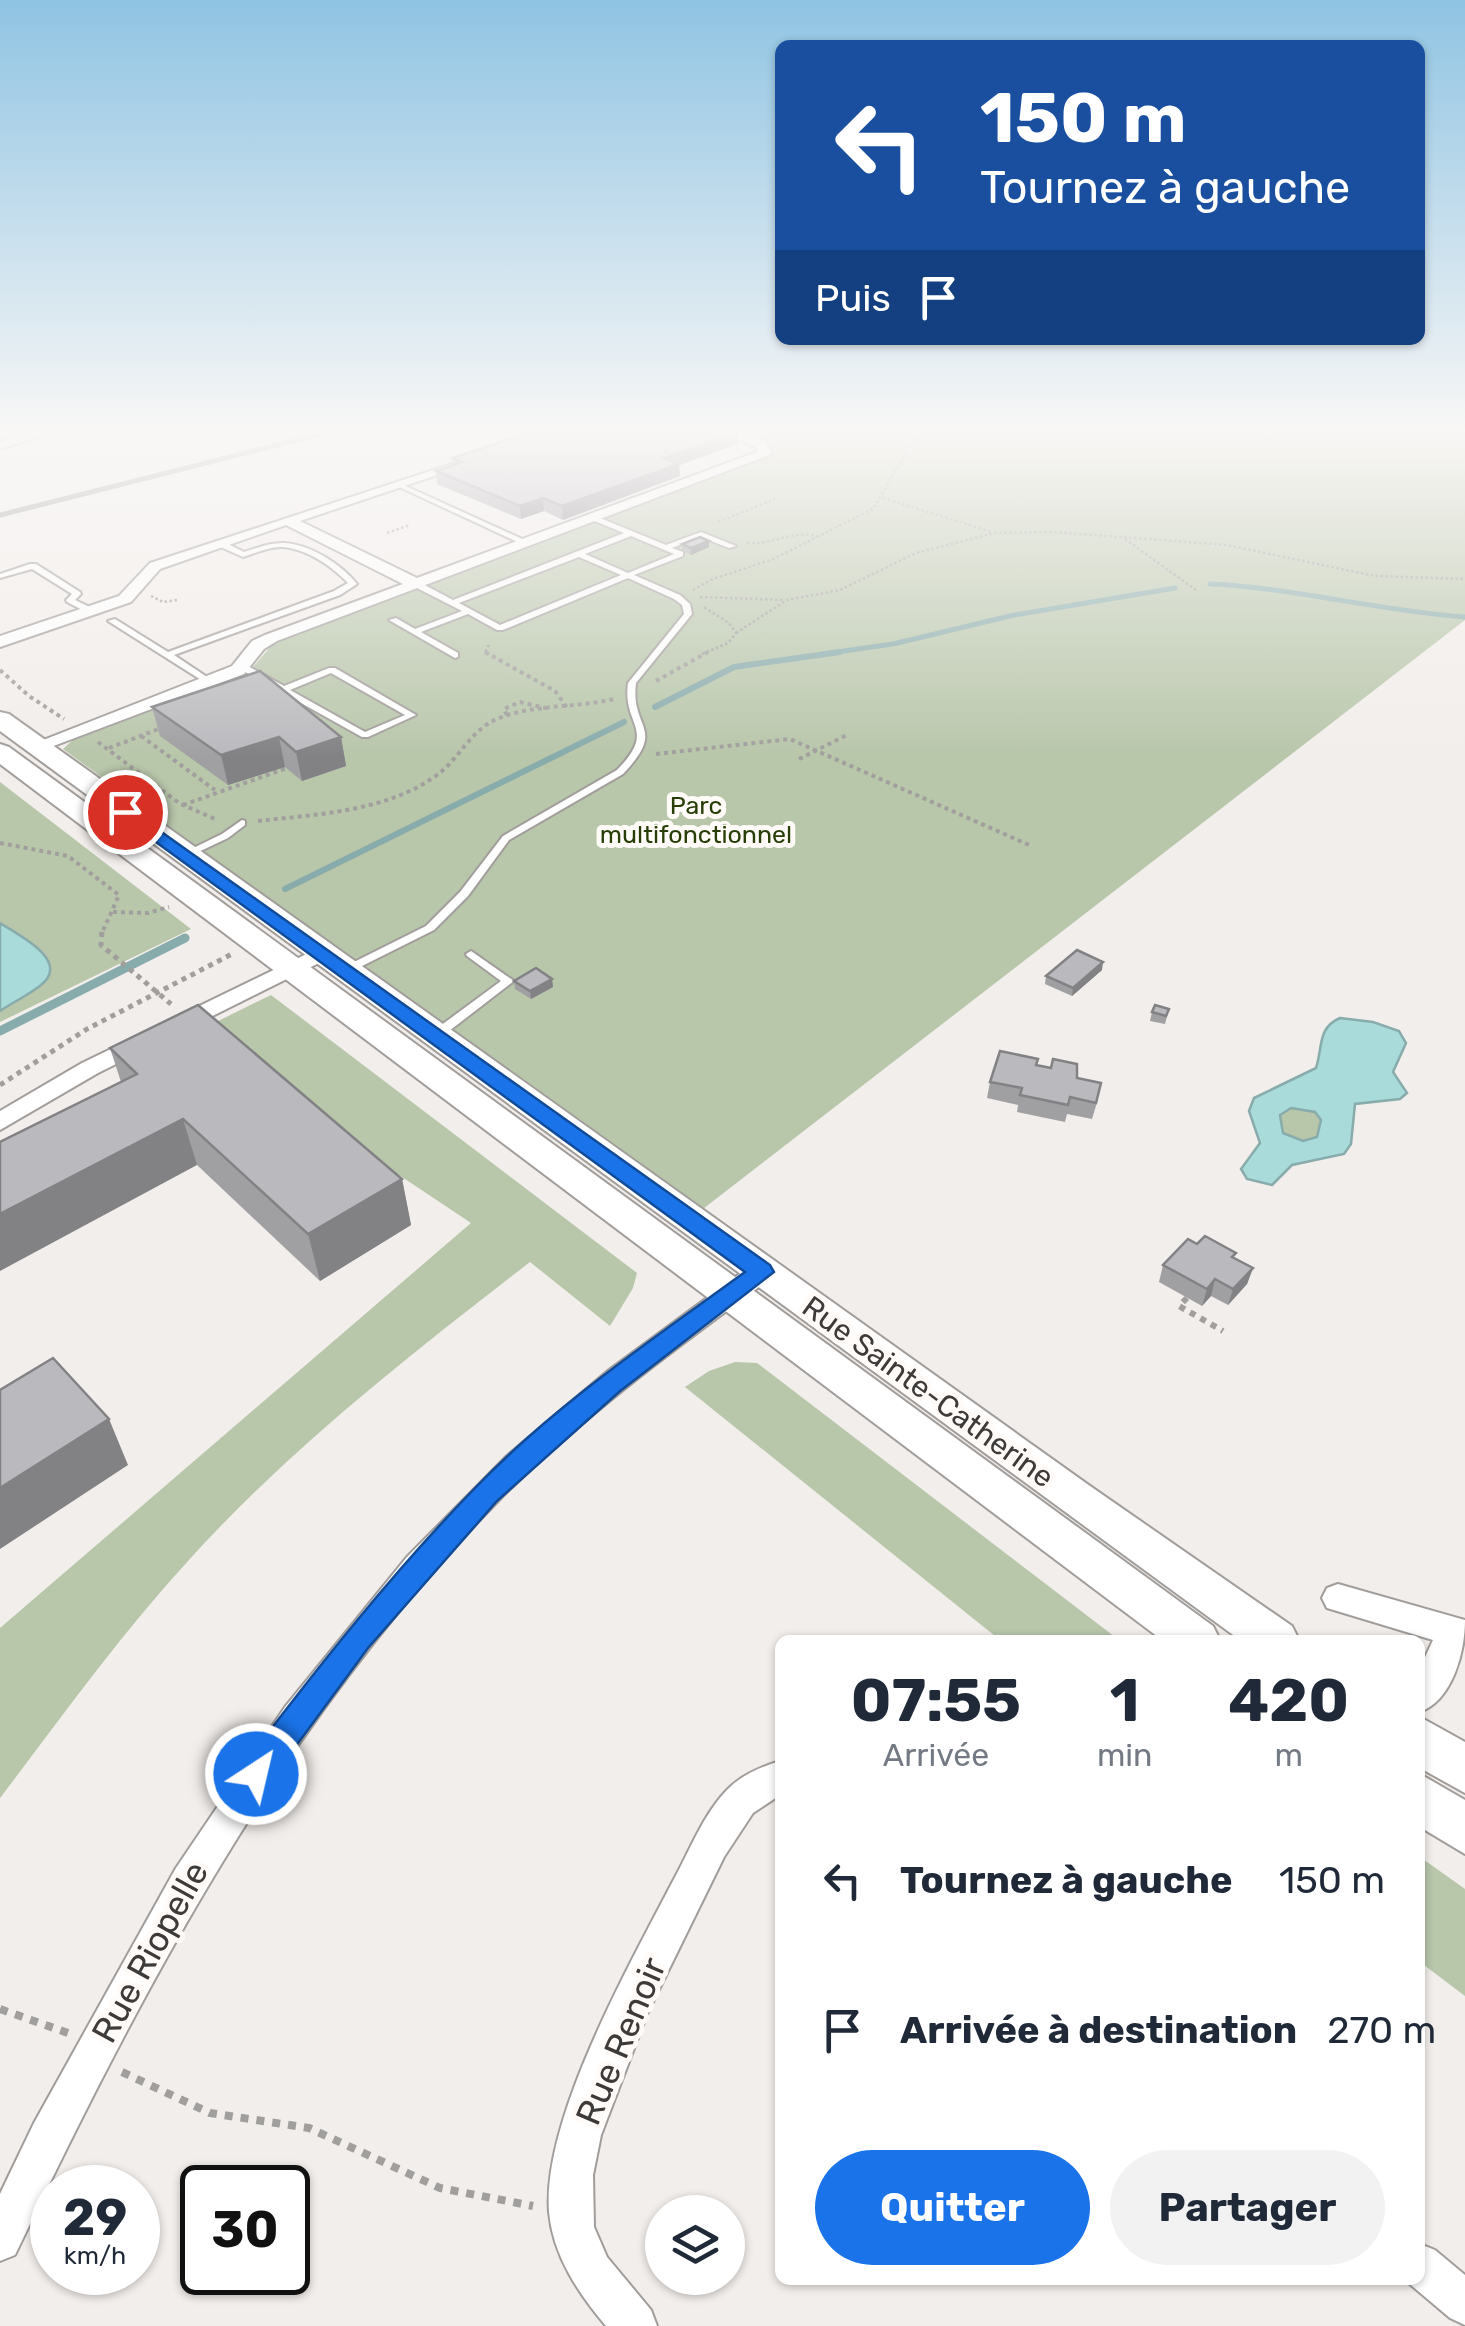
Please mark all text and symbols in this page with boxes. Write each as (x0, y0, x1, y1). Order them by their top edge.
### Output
text: 150 m (980, 77, 1187, 160)
icon: left (815, 80, 945, 210)
text: Tournez à gauche (980, 161, 1350, 214)
icon: arrive (911, 270, 966, 325)
text: Puis (815, 275, 891, 321)
pin (83, 770, 168, 855)
icon: arrive (98, 785, 153, 840)
park label: Parc multifonctionnel (600, 791, 792, 849)
street label: Rue Sainte-Catherine (795, 1289, 1061, 1495)
text: 07:55 (851, 1665, 1021, 1736)
text: 1 (1110, 1665, 1140, 1736)
text: 420 (1228, 1665, 1349, 1736)
position arrow (204, 1722, 308, 1826)
text: Arrivée (883, 1736, 989, 1774)
text: min (1097, 1736, 1153, 1774)
text: m (1275, 1736, 1303, 1774)
icon: left (815, 1853, 870, 1908)
street label: Rue Riopelle (83, 1854, 217, 2050)
text: Tournez à gauche (900, 1857, 1233, 1903)
text: 150 m (1279, 1857, 1385, 1903)
street label: Rue Renoir (567, 1951, 675, 2131)
icon: arrive (815, 2003, 870, 2058)
text: Arrivée à destination (900, 2007, 1297, 2053)
text: 270 m (1327, 2007, 1436, 2053)
button: Quitter (815, 2150, 1090, 2265)
button: Partager (1110, 2150, 1385, 2265)
speed limit sign: 30 (180, 2165, 310, 2295)
text: 29 (63, 2188, 127, 2248)
map controls (645, 2195, 745, 2295)
button: layers (645, 2195, 745, 2295)
text: km/h (64, 2241, 126, 2270)

